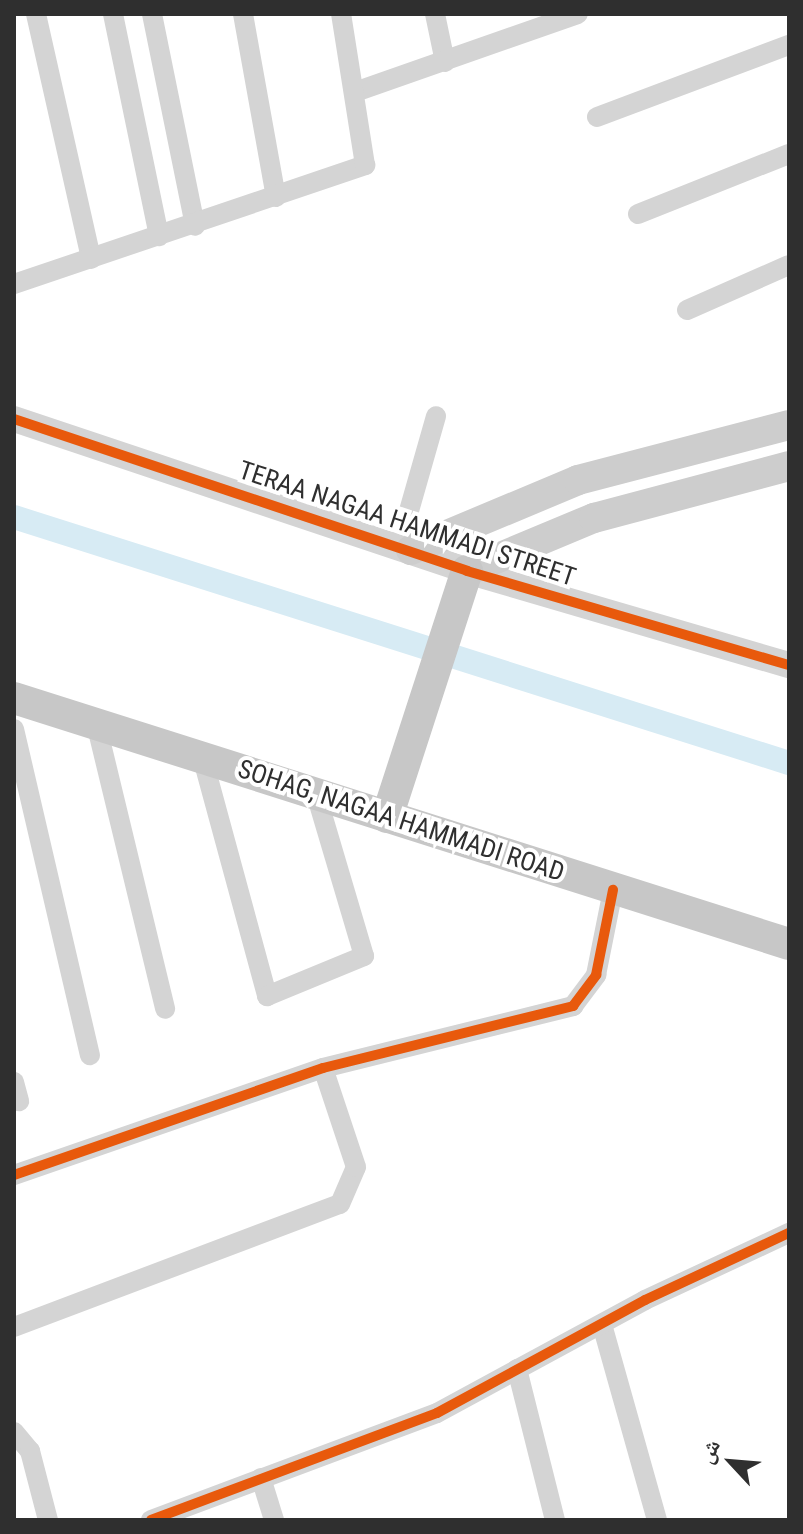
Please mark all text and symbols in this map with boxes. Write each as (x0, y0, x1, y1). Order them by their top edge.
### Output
street label: TERAA NAGAA HAMMADI STREET (235, 455, 579, 593)
street label: SOHAG, NAGAA HAMMADI ROAD (234, 753, 568, 889)
north arrow (691, 1422, 771, 1502)
text: ش (693, 1435, 725, 1467)

